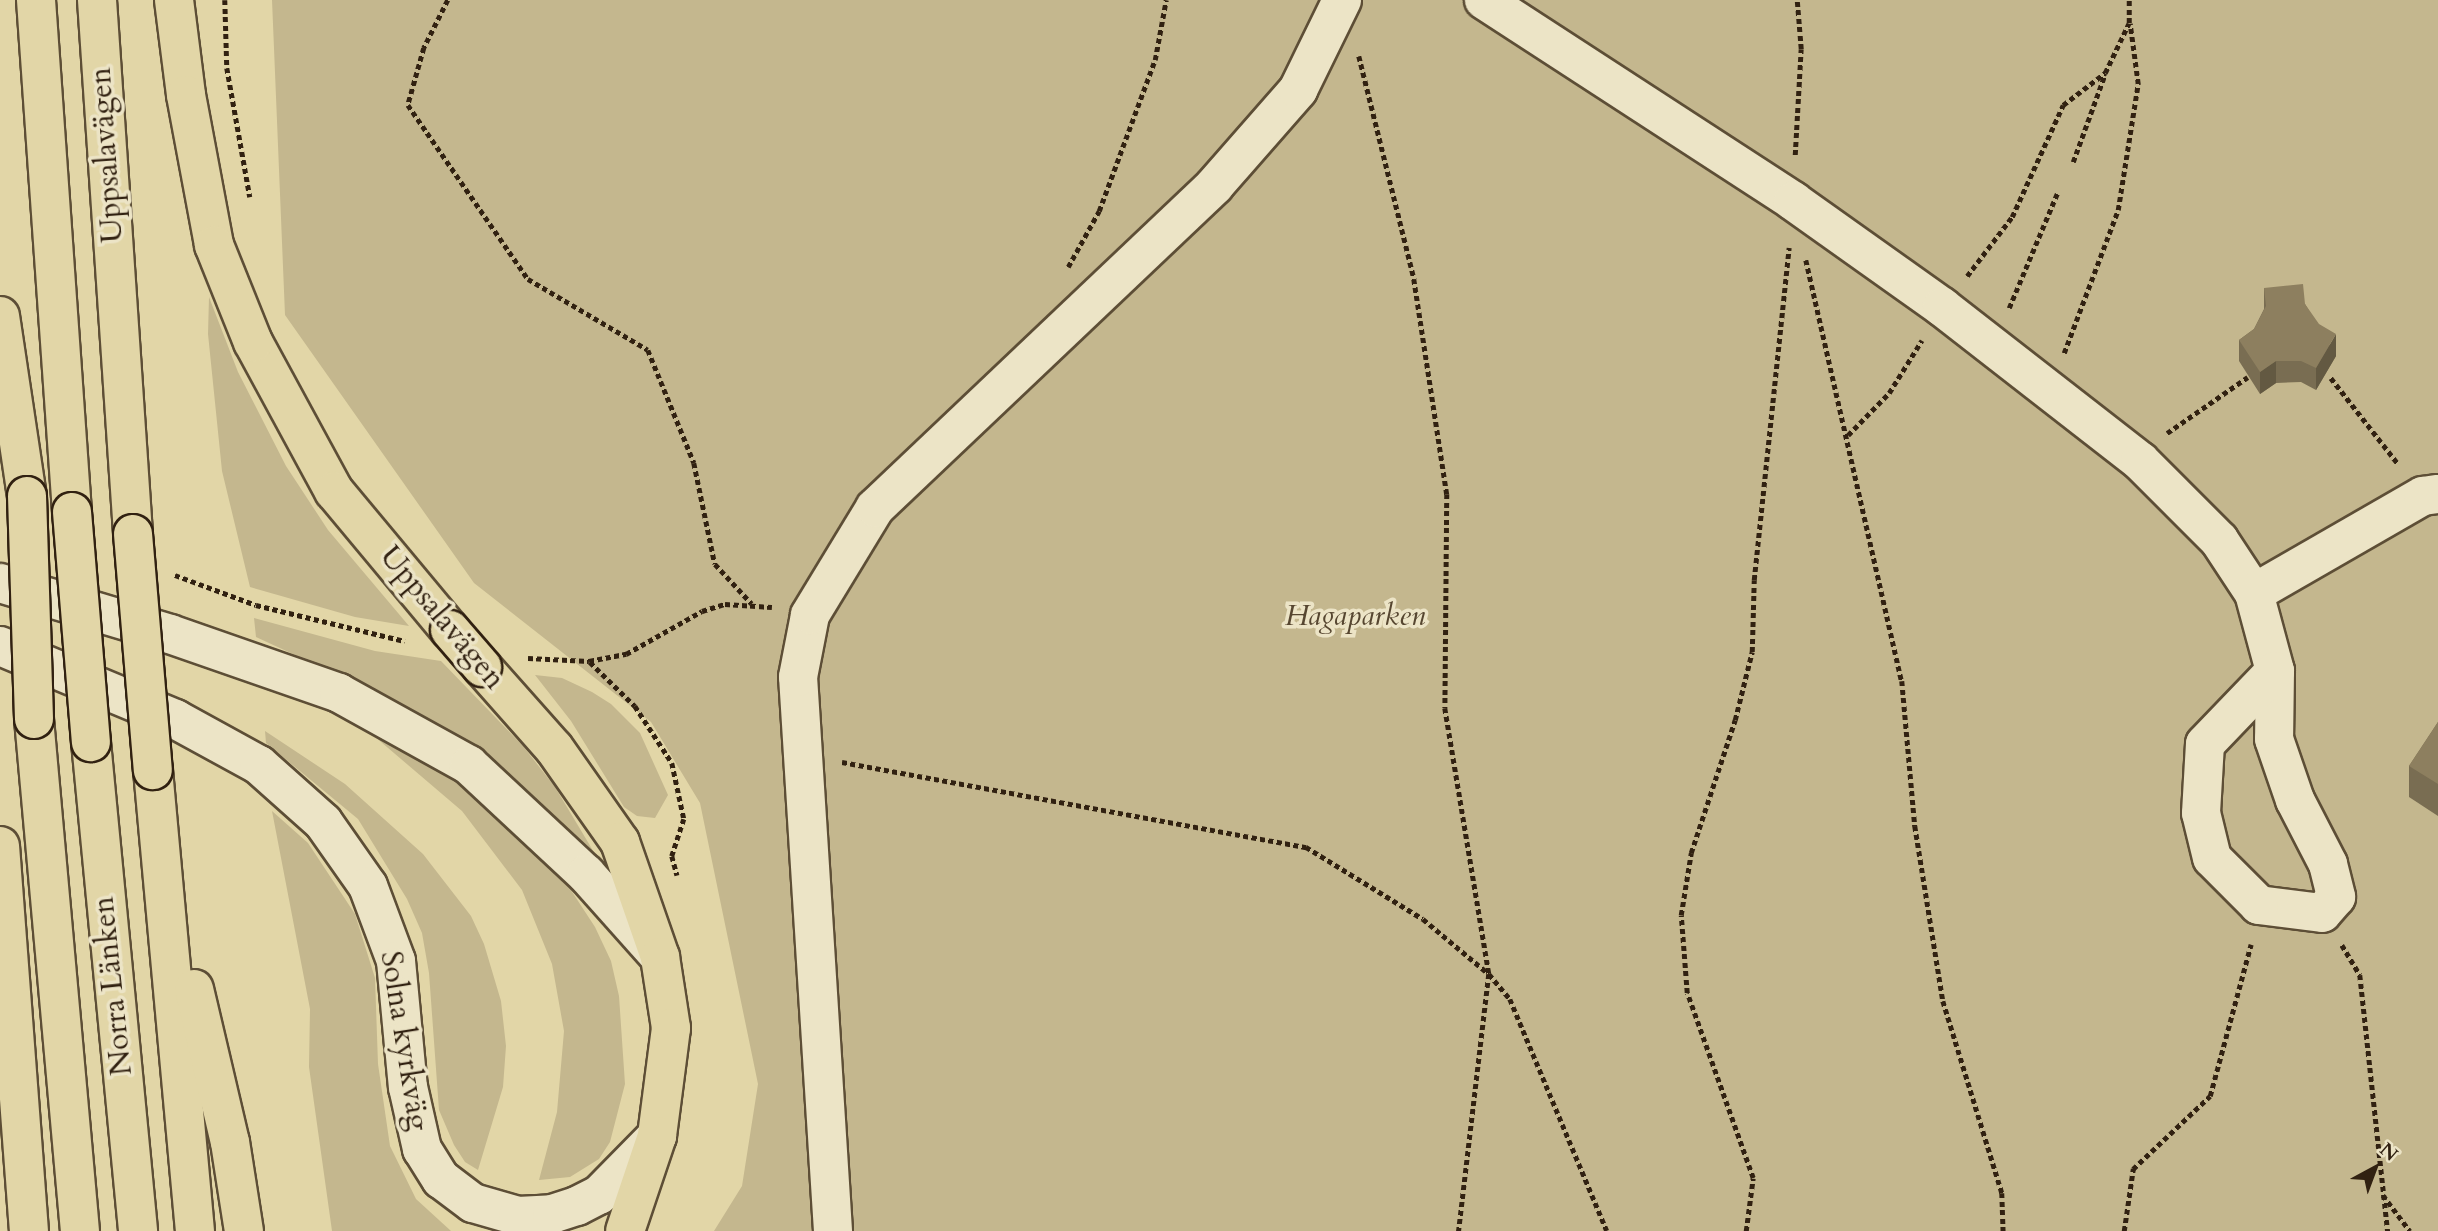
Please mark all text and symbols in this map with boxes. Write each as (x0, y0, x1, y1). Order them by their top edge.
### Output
street label: Uppsalavägen (83, 66, 131, 244)
street label: Uppsalavägen (372, 539, 512, 697)
park label: Hagaparken (1285, 598, 1425, 634)
street label: Norra Länken (86, 895, 140, 1077)
street label: Solna kyrkväg (372, 949, 436, 1133)
north arrow (2340, 1133, 2410, 1203)
text: N (2374, 1137, 2404, 1167)

